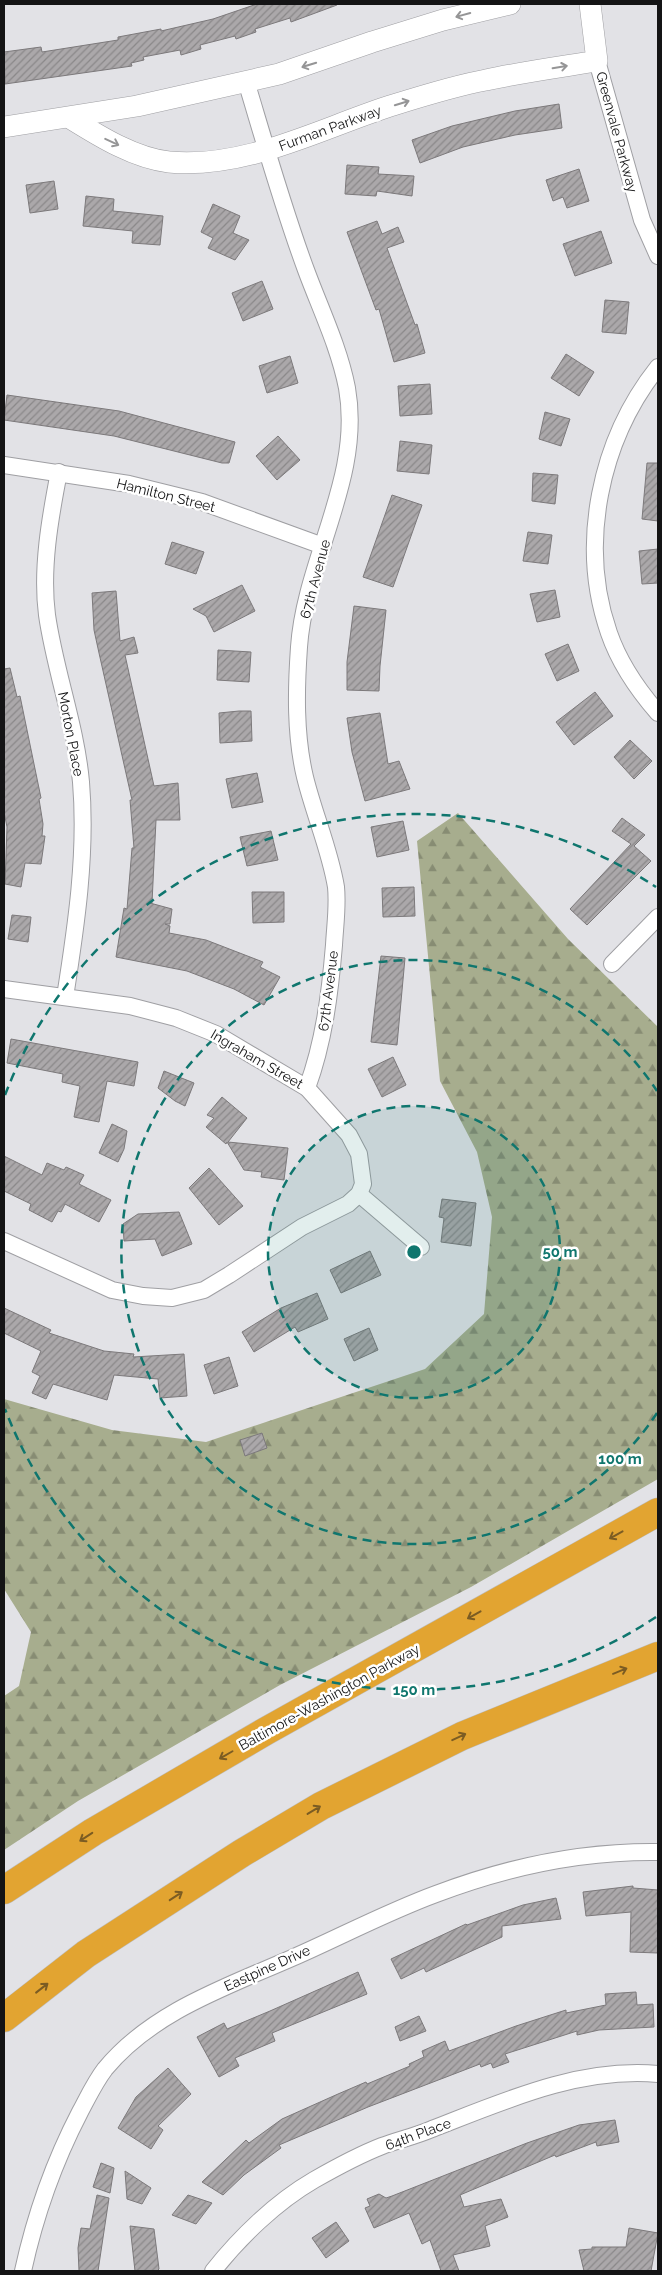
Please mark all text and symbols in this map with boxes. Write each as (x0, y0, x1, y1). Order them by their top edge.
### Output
one-way arrow (455, 10, 471, 20)
one-way arrow (301, 60, 317, 70)
one-way arrow (552, 62, 568, 72)
street label: Greenvale Parkway (593, 70, 641, 195)
one-way arrow (393, 98, 409, 108)
street label: Furman Parkway (276, 102, 384, 154)
one-way arrow (104, 138, 119, 147)
street label: Hamilton Street (115, 475, 217, 515)
street label: 67th Avenue (297, 538, 333, 620)
street label: Morton Place (55, 690, 87, 778)
street label: 67th Avenue (315, 950, 341, 1032)
street label: Ingraham Street (208, 1026, 306, 1092)
centre of rings (405, 1243, 423, 1261)
text: 50 m (542, 1243, 578, 1261)
text: 100 m (598, 1450, 642, 1468)
one-way arrow (609, 1531, 623, 1541)
one-way arrow (467, 1611, 482, 1620)
street label: Baltimore-Washington Parkway (236, 1640, 422, 1753)
one-way arrow (612, 1666, 627, 1675)
text: 150 m (393, 1681, 435, 1699)
one-way arrow (451, 1732, 466, 1742)
one-way arrow (219, 1751, 233, 1761)
one-way arrow (306, 1805, 320, 1815)
one-way arrow (79, 1832, 93, 1842)
one-way arrow (169, 1891, 183, 1901)
street label: Eastpine Drive (221, 1942, 313, 1994)
one-way arrow (35, 1982, 48, 1993)
street label: 64th Place (383, 2115, 453, 2153)

